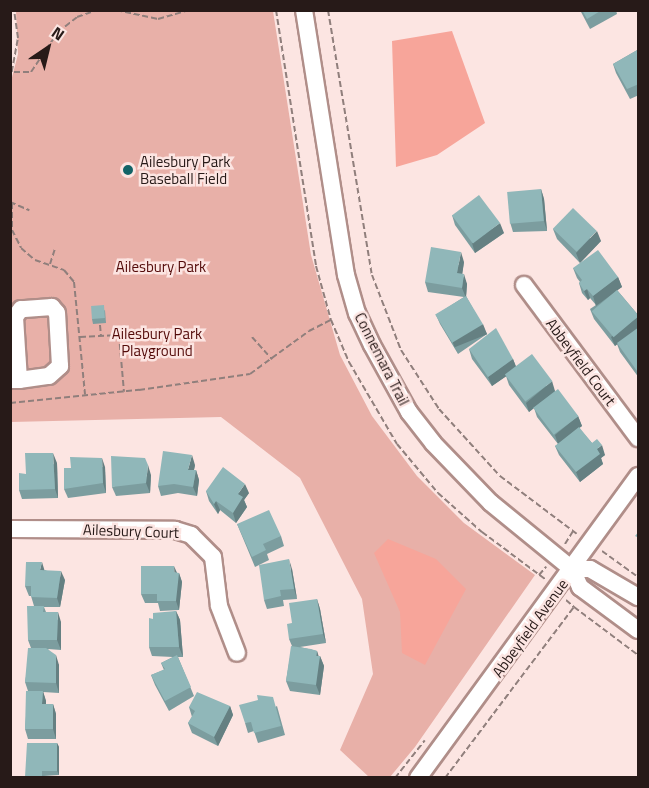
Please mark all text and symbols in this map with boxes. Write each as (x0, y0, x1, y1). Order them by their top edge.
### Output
north arrow (18, 18, 78, 78)
text: N (47, 20, 70, 46)
place label: Ailesbury Park Baseball Field (140, 152, 231, 187)
marker: Ailesbury Park Baseball Field (121, 163, 135, 177)
park label: Ailesbury Park (116, 258, 206, 276)
street label: Connemara Trail (351, 310, 413, 408)
street label: Abbeyfield Court (542, 315, 620, 409)
park label: Ailesbury Park Playground (112, 324, 202, 359)
street label: Ailesbury Court (83, 520, 179, 542)
street label: Abbeyfield Avenue (488, 575, 572, 681)

